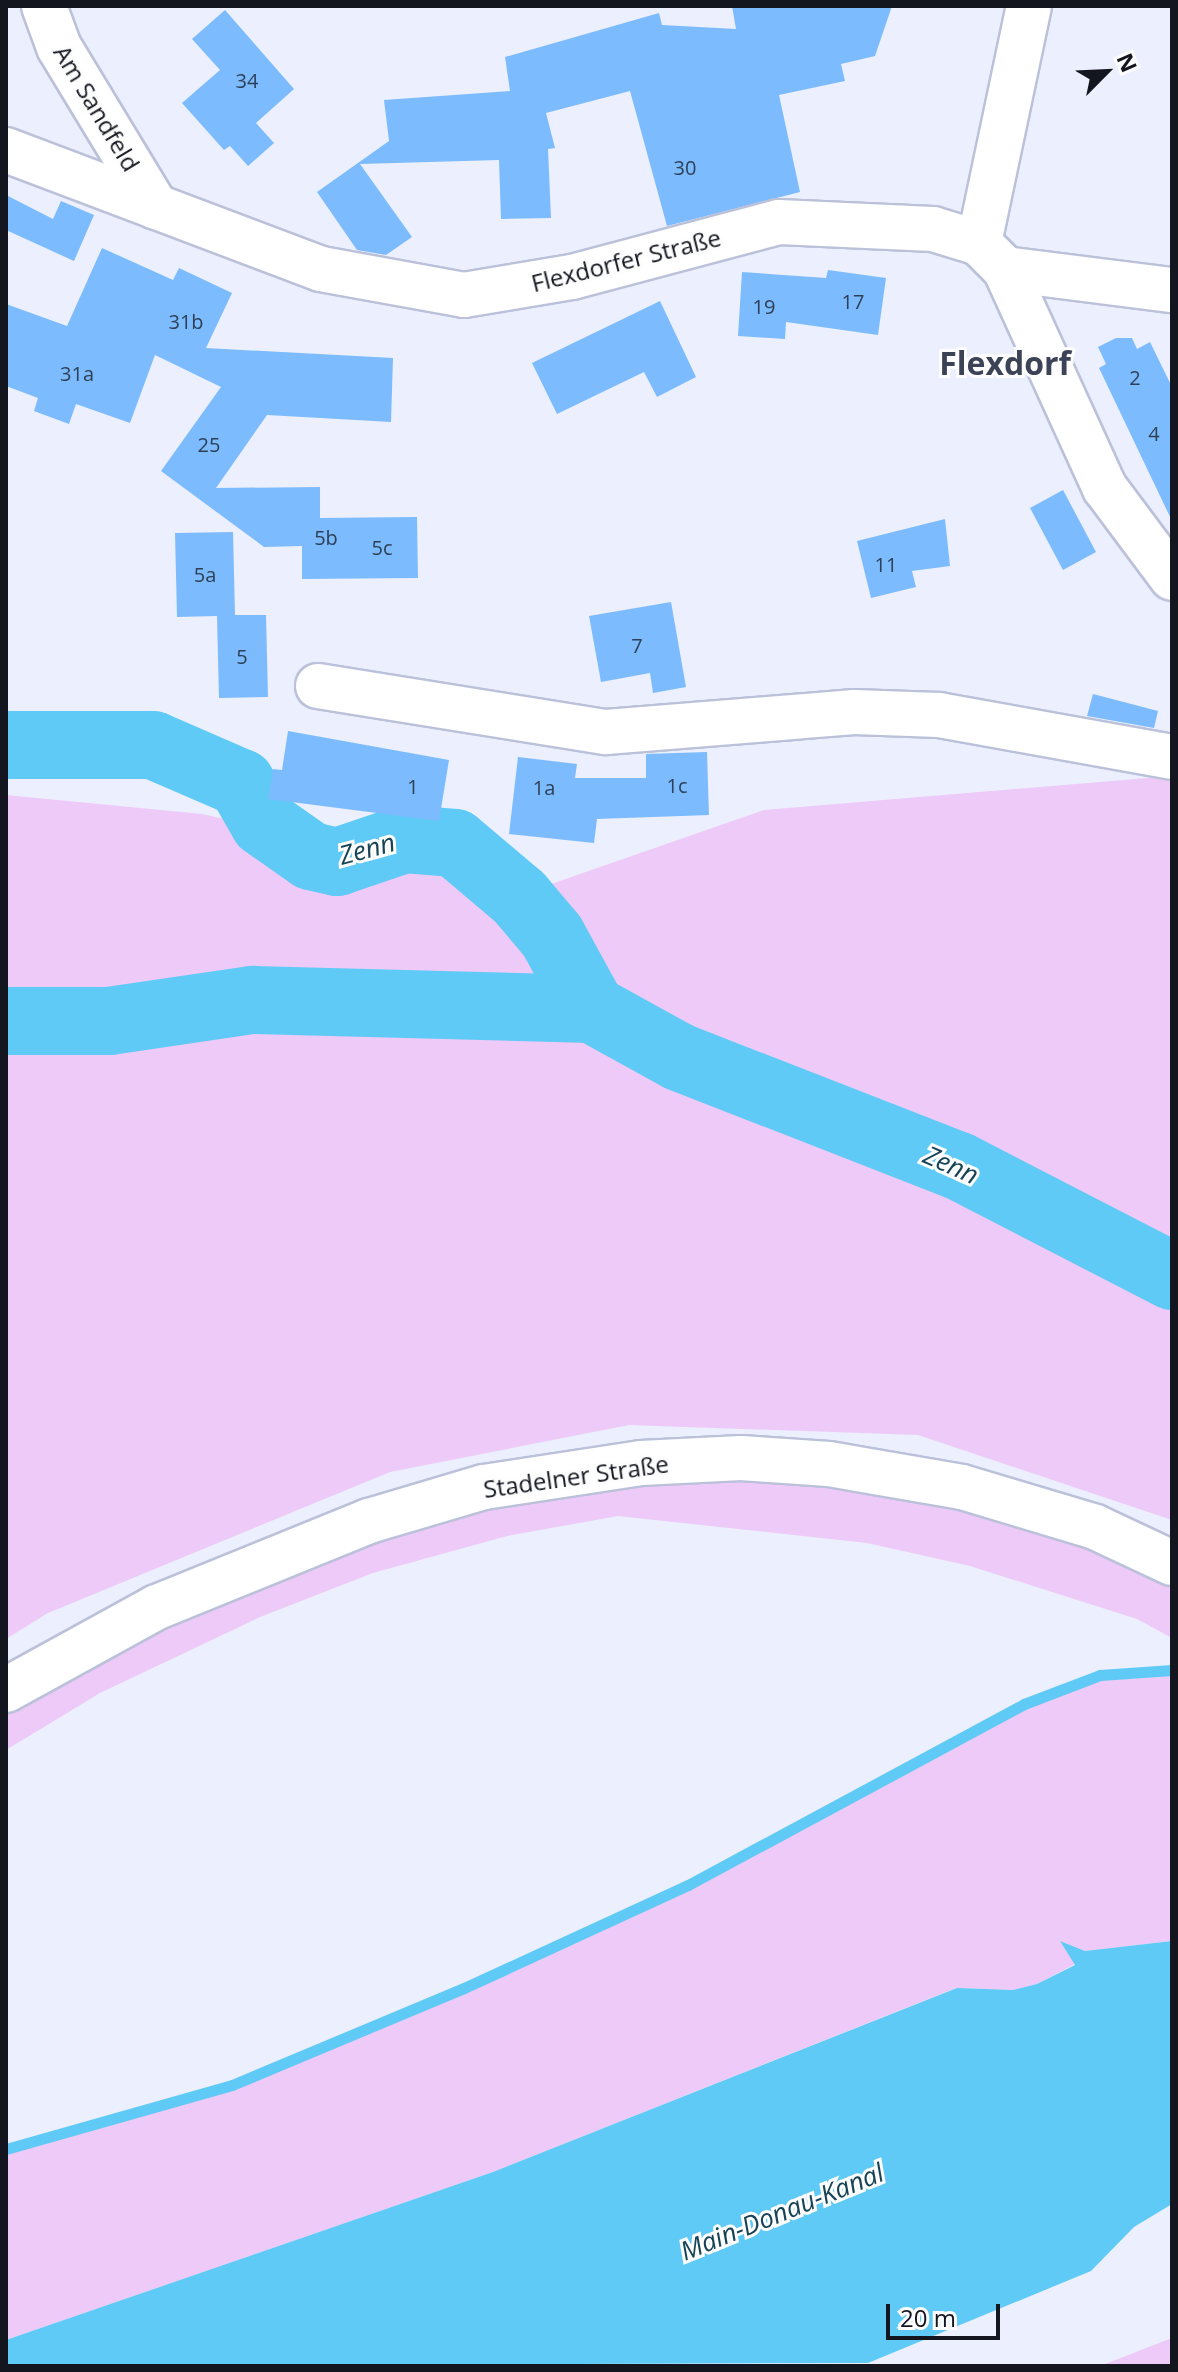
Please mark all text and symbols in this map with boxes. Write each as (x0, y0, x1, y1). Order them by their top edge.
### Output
north arrow (1066, 32, 1146, 112)
street label: Am Sandfeld (48, 40, 146, 176)
text: N (1111, 48, 1145, 77)
house number: 34 (236, 68, 258, 92)
house number: 30 (674, 155, 696, 179)
street label: Flexdorfer Straße (528, 223, 724, 297)
house number: 17 (842, 289, 864, 313)
house number: 19 (753, 294, 775, 318)
house number: 31b (168, 309, 204, 333)
district label: Flexdorf (939, 344, 1071, 382)
house number: 31a (60, 361, 94, 385)
house number: 2 (1129, 365, 1141, 389)
house number: 4 (1148, 421, 1160, 445)
house number: 25 (198, 432, 220, 456)
house number: 5b (314, 525, 338, 549)
house number: 5c (371, 535, 393, 559)
house number: 11 (875, 552, 897, 576)
house number: 5a (194, 562, 216, 586)
house number: 7 (631, 633, 643, 657)
house number: 5 (236, 644, 248, 668)
house number: 1c (666, 773, 688, 797)
house number: 1 (407, 774, 419, 798)
house number: 1a (533, 775, 555, 799)
water label: Zenn (336, 827, 398, 871)
water label: Zenn (919, 1139, 983, 1191)
street label: Stadelner Straße (482, 1449, 670, 1503)
water label: Main-Donau-Kanal (676, 2157, 888, 2267)
scale bar (890, 2288, 1004, 2338)
text: 20 m (900, 2301, 956, 2334)

